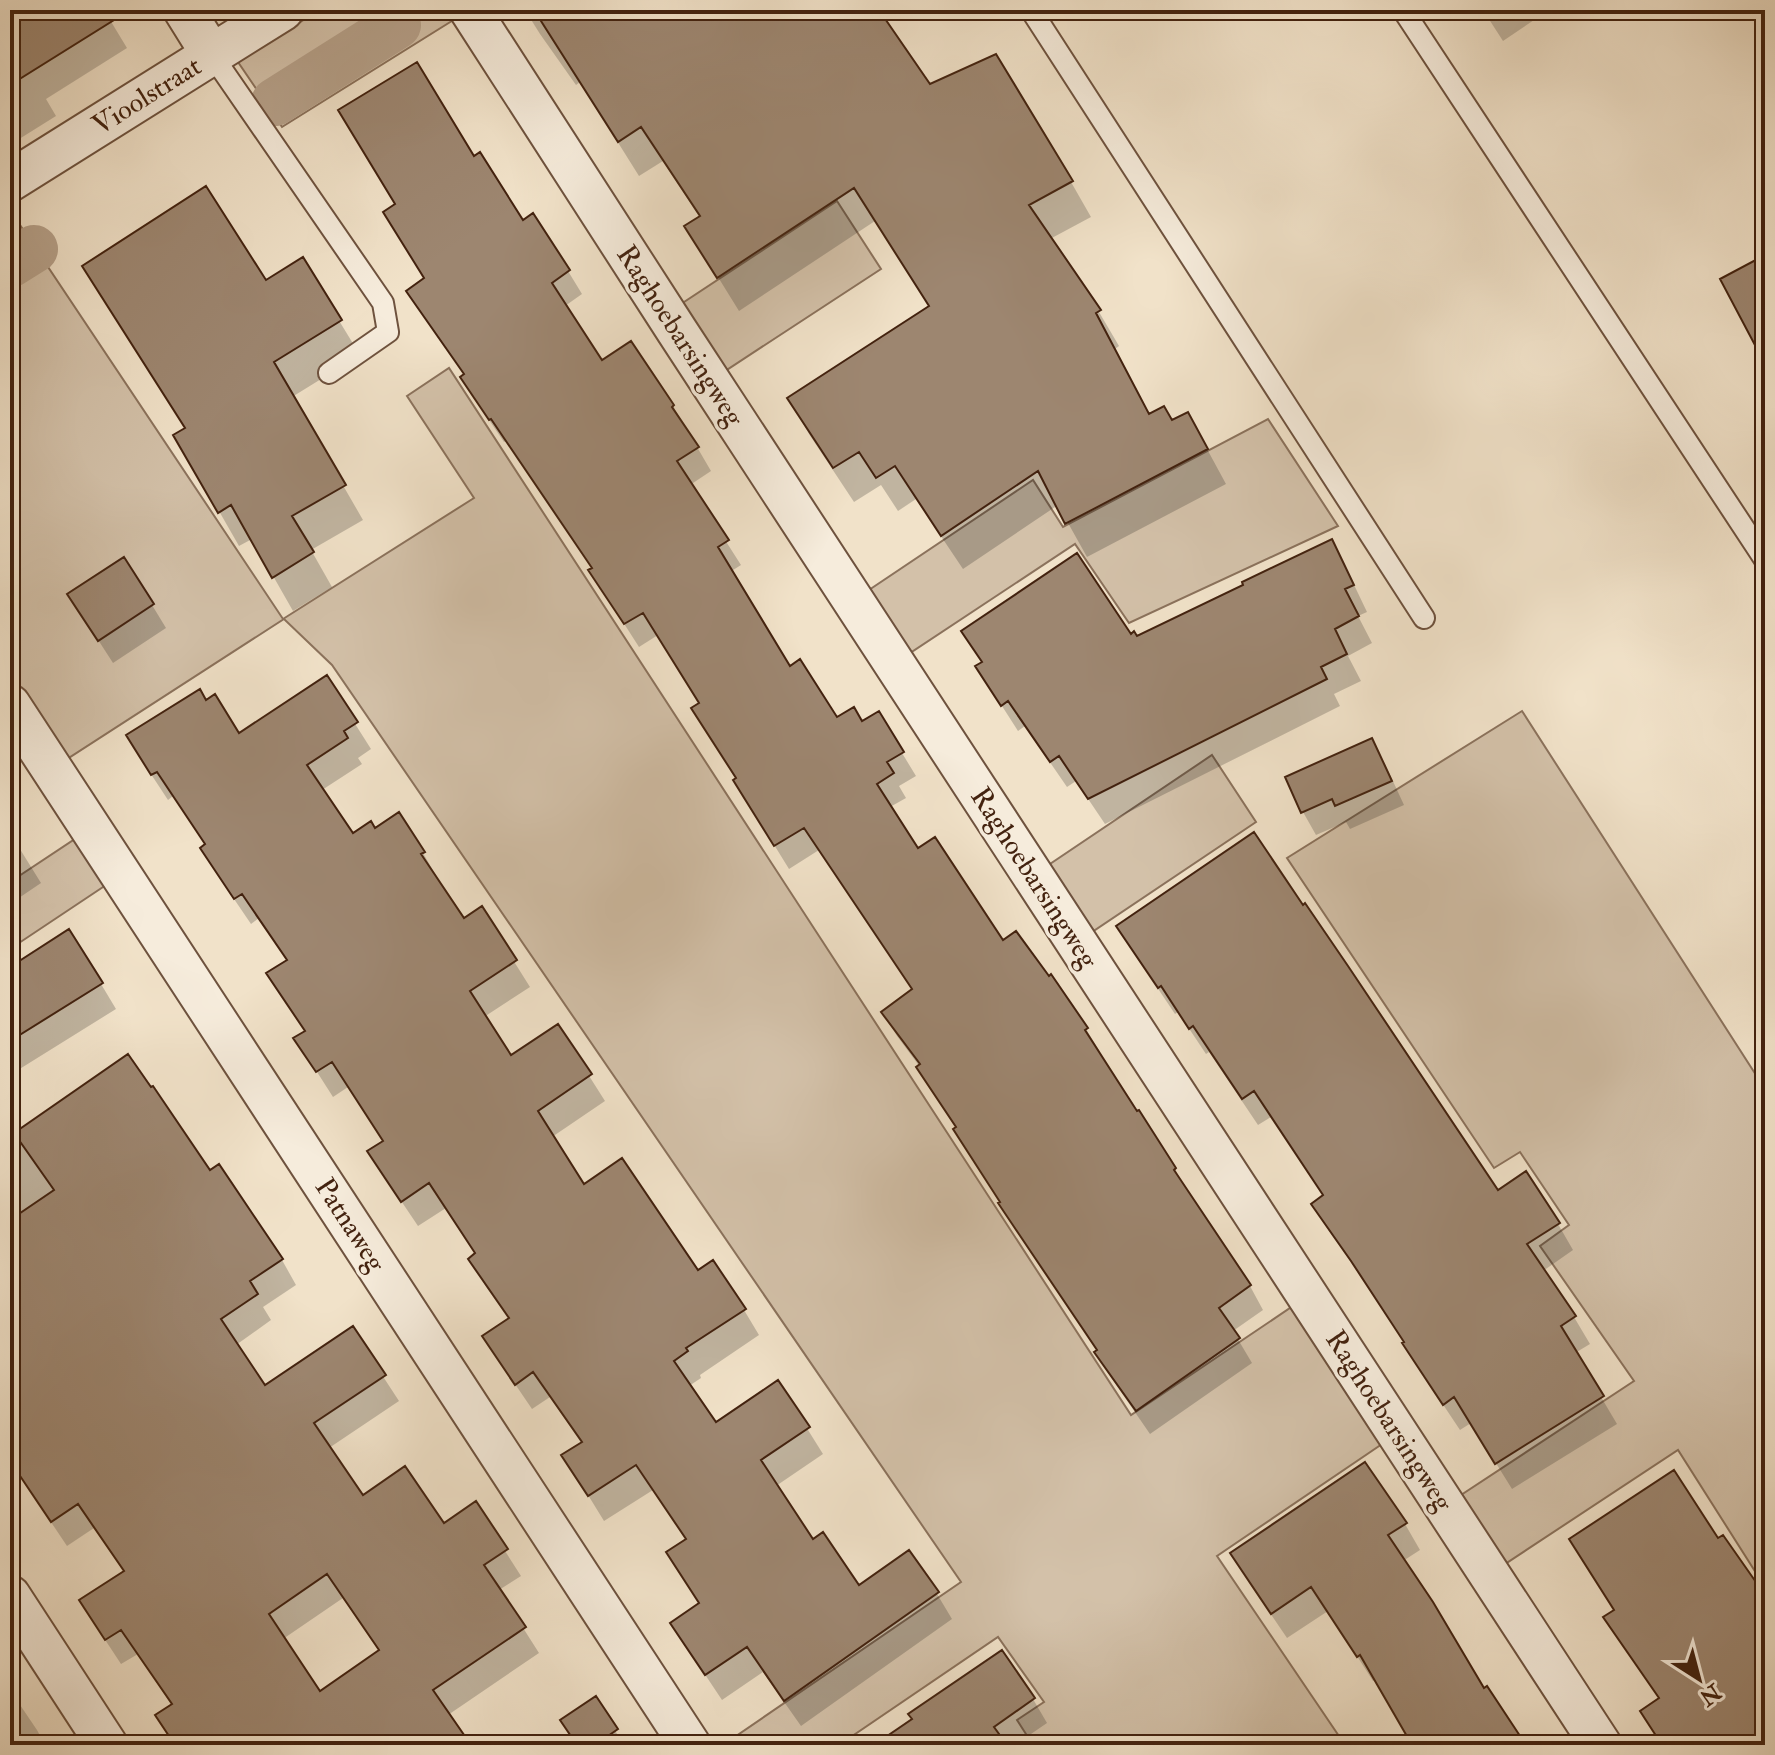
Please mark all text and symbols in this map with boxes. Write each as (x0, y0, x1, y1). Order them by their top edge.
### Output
street label: Vioolstraat (86, 49, 208, 143)
street label: Raghoebarsingweg (608, 239, 752, 434)
street label: Raghoebarsingweg (962, 781, 1106, 976)
street label: Patnaweg (307, 1172, 394, 1279)
street label: Raghoebarsingweg (1317, 1324, 1461, 1519)
north arrow (1659, 1639, 1739, 1719)
text: N (1694, 1677, 1727, 1712)

